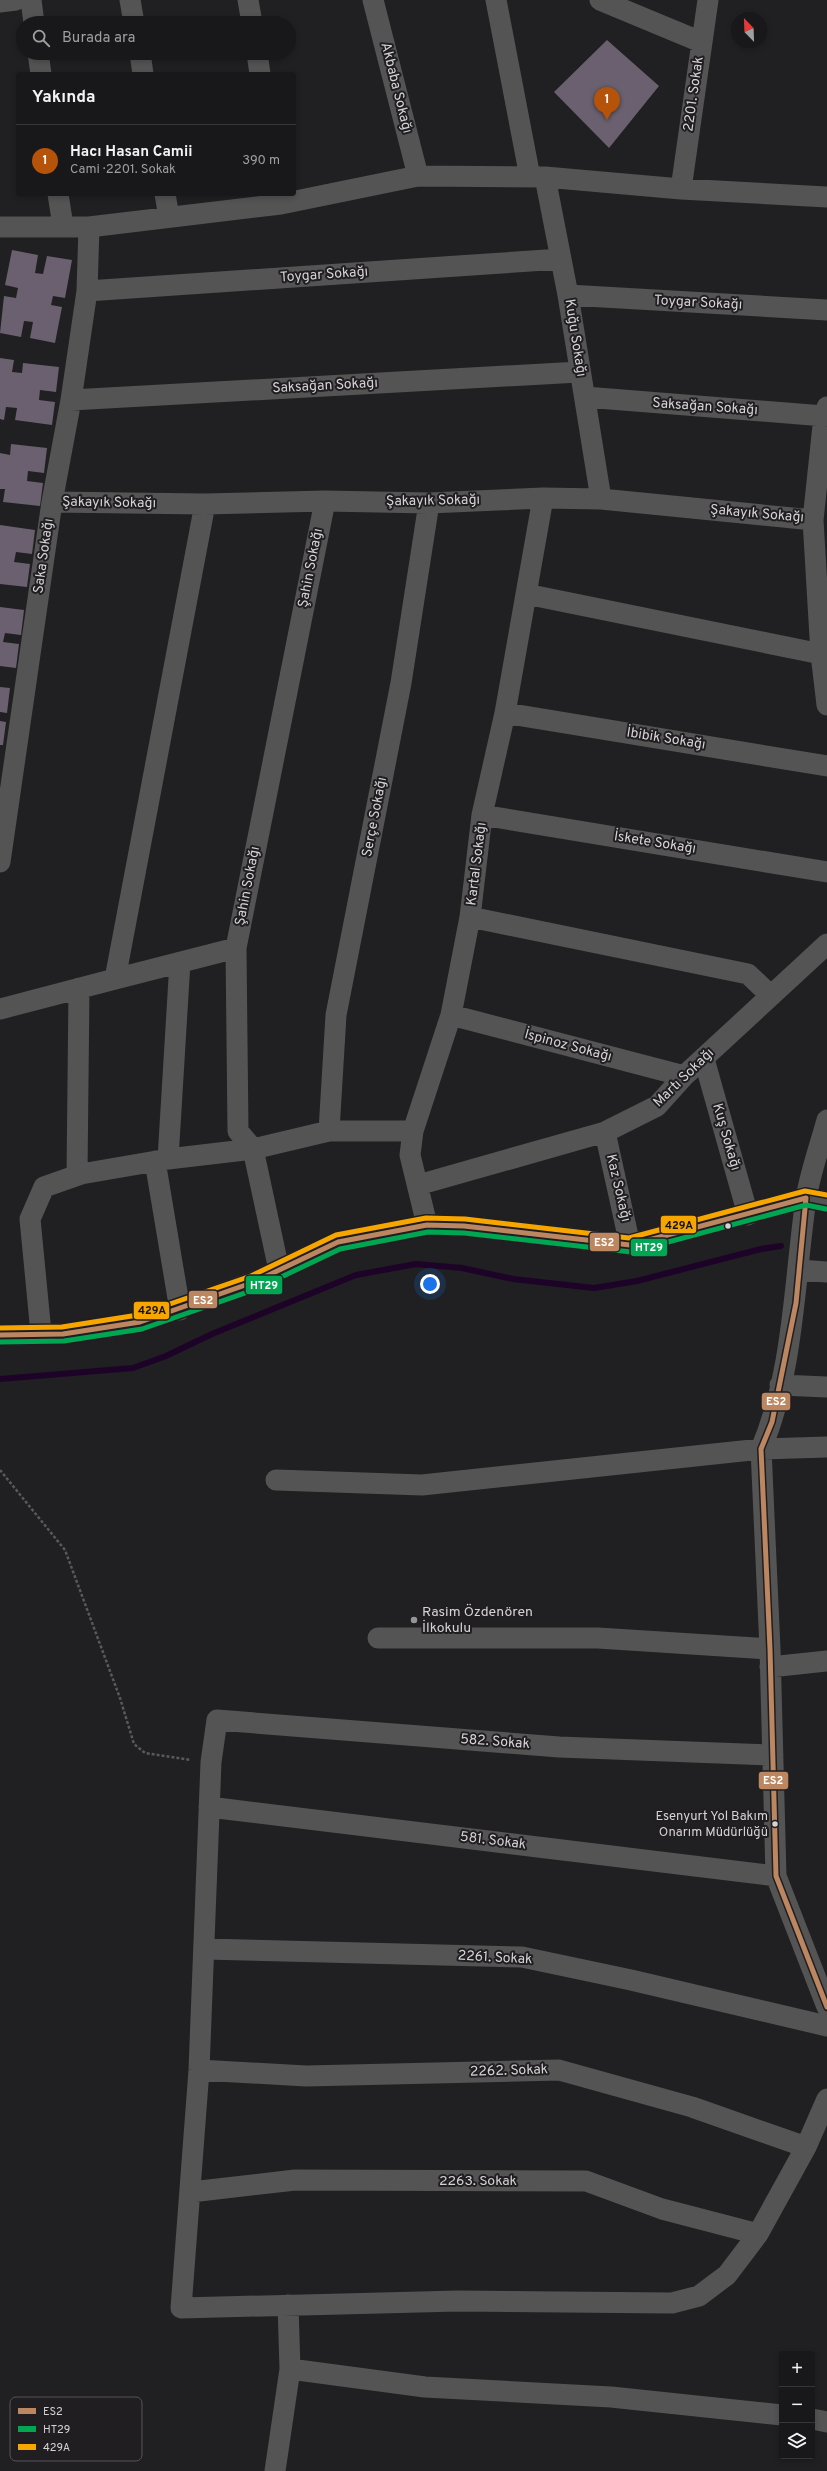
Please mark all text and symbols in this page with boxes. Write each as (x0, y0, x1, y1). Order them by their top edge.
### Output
north arrow (731, 12, 767, 48)
search box (16, 16, 296, 60)
icon: search (30, 27, 52, 49)
text: Burada ara (62, 29, 135, 48)
street label: Akbaba Sokağı (376, 41, 416, 135)
street label: 2201. Sokak (680, 55, 708, 133)
text: Yakında (32, 87, 96, 109)
pin: 1 (594, 87, 620, 120)
text: Hacı Hasan Camii (70, 143, 192, 162)
text: 1 (42, 153, 48, 169)
text: 390 m (242, 153, 280, 169)
text: Cami · 2201. Sokak (70, 162, 176, 178)
street label: Toygar Sokağı (279, 263, 369, 287)
street label: Toygar Sokağı (653, 292, 743, 314)
street label: Kuğu Sokağı (560, 298, 590, 378)
street label: Saksağan Sokağı (272, 375, 378, 397)
street label: Saksağan Sokağı (652, 395, 758, 419)
street label: Şakayık Sokağı (386, 492, 480, 510)
street label: Şakayık Sokağı (62, 494, 156, 512)
street label: Şakayık Sokağı (709, 501, 805, 527)
street label: Saka Sokağı (30, 517, 58, 595)
street label: Şahin Sokağı (295, 527, 327, 609)
street label: İbibik Sokağı (625, 723, 707, 754)
street label: Serçe Sokağı (359, 776, 391, 858)
street label: Kartal Sokağı (463, 821, 491, 907)
street label: İskete Sokağı (613, 827, 697, 858)
street label: Şahin Sokağı (232, 845, 264, 927)
street label: İspinoz Sokağı (522, 1025, 614, 1066)
street label: Martı Sokağı (650, 1045, 718, 1111)
street label: Kuş Sokağı (708, 1101, 744, 1173)
street label: Kaz Sokağı (602, 1153, 634, 1223)
line badge: 429A (660, 1215, 697, 1234)
text: 429A (665, 1219, 693, 1233)
unlabelled marker (723, 1221, 733, 1231)
line badge: ES2 (589, 1232, 620, 1252)
text: ES2 (594, 1236, 614, 1250)
line badge: HT29 (630, 1238, 668, 1257)
text: HT29 (635, 1241, 663, 1255)
your location (420, 1274, 440, 1294)
line badge: HT29 (245, 1275, 283, 1295)
text: HT29 (250, 1279, 278, 1293)
line badge: ES2 (188, 1290, 218, 1309)
text: ES2 (193, 1294, 213, 1308)
line badge: 429A (133, 1301, 170, 1320)
text: 429A (138, 1304, 166, 1318)
line badge: ES2 (761, 1392, 791, 1411)
text: ES2 (766, 1395, 786, 1409)
place label: Rasim Özdenören İlkokulu (422, 1603, 533, 1637)
marker: Rasim Özdenören İlkokulu (409, 1615, 419, 1625)
street label: 582. Sokak (460, 1731, 530, 1753)
line badge: ES2 (758, 1771, 789, 1790)
text: ES2 (763, 1774, 783, 1788)
place label: Esenyurt Yol Bakım Onarım Müdürlüğü (655, 1809, 768, 1841)
marker: Esenyurt Yol Bakım Onarım Müdürlüğü (770, 1819, 780, 1829)
street label: 581. Sokak (459, 1829, 527, 1853)
street label: 2261. Sokak (457, 1948, 533, 1968)
street label: 2262. Sokak (470, 2061, 548, 2081)
street label: 2263. Sokak (439, 2173, 517, 2190)
map controls (779, 2351, 815, 2459)
button: + (779, 2351, 815, 2387)
button: − (779, 2387, 815, 2423)
legend (10, 2397, 142, 2461)
text: ES2 (43, 2405, 63, 2419)
text: HT29 (43, 2423, 70, 2437)
button: layers (779, 2423, 815, 2459)
text: 429A (43, 2441, 70, 2455)

